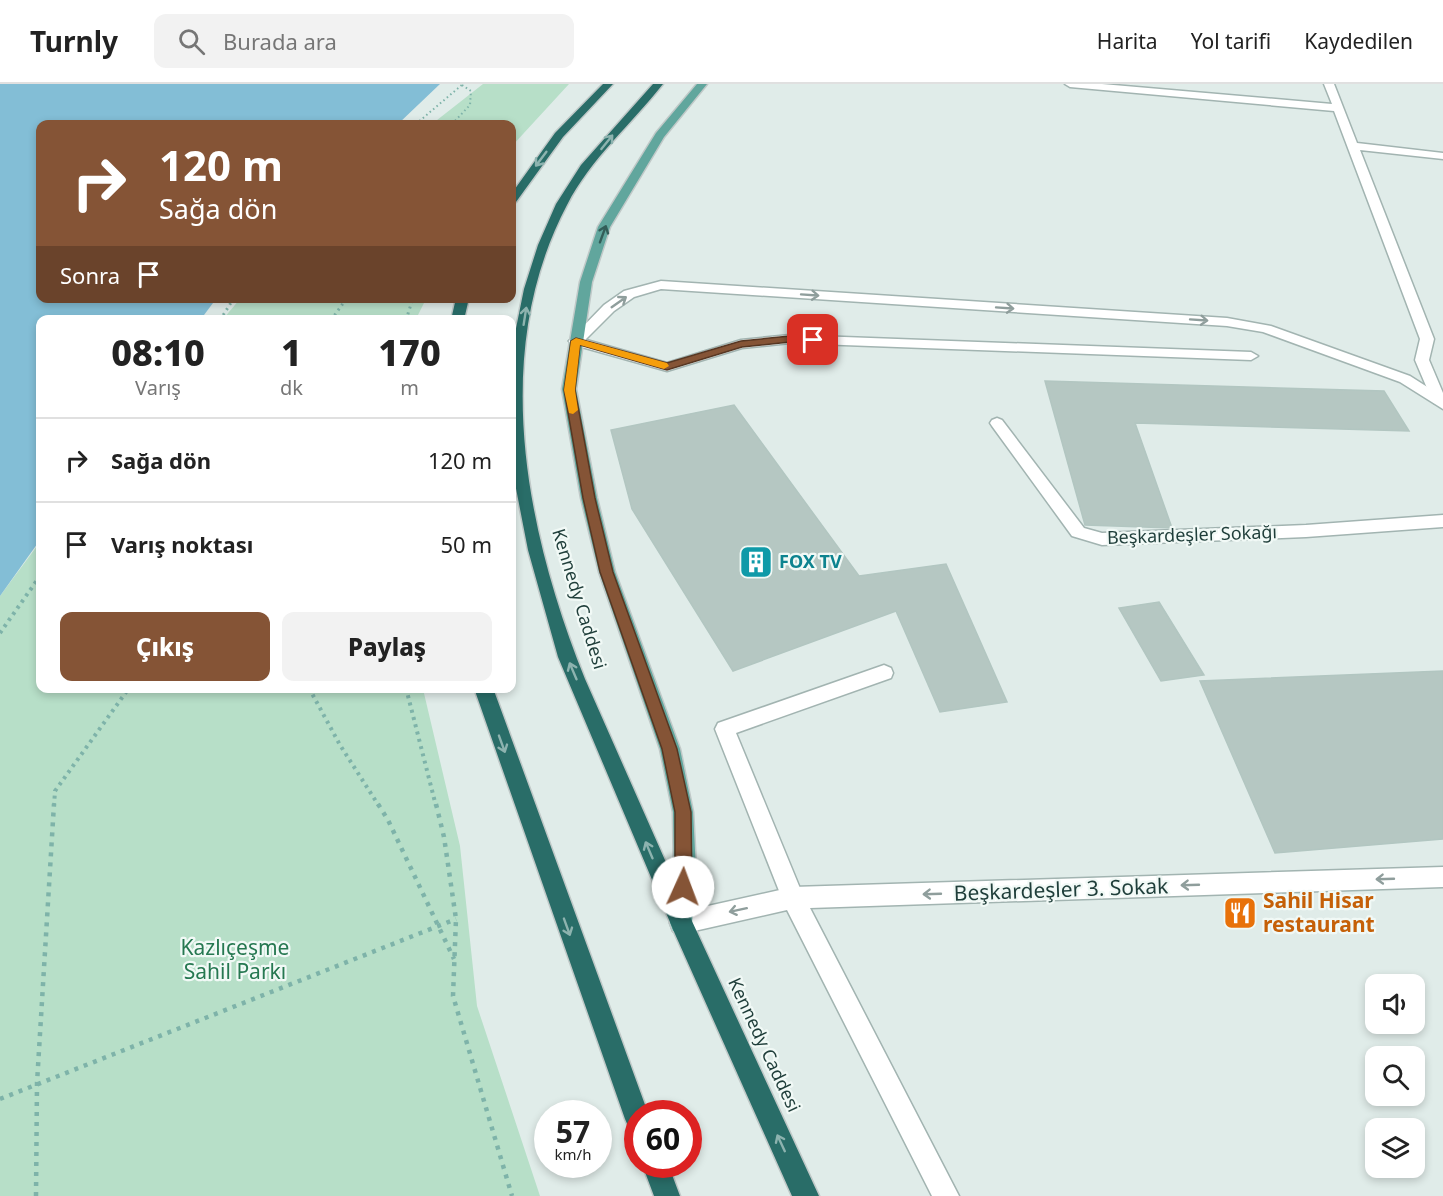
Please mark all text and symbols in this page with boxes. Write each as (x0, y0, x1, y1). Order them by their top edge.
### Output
search box (154, 14, 574, 68)
text: Turnly (30, 22, 118, 60)
icon: search (175, 25, 208, 58)
text: Burada ara (223, 26, 337, 56)
text: Harita (1097, 27, 1158, 55)
text: Yol tarifi (1191, 27, 1271, 55)
text: Kaydedilen (1304, 27, 1413, 55)
one-way arrow (601, 134, 614, 150)
text: 120 m (159, 136, 283, 193)
icon: right (60, 144, 138, 222)
one-way arrow (535, 150, 547, 166)
text: Sağa dön (159, 190, 277, 227)
one-way arrow (598, 225, 609, 244)
icon: arrive (132, 258, 165, 291)
text: Sonra (60, 260, 120, 290)
one-way arrow (800, 290, 820, 301)
one-way arrow (610, 296, 627, 308)
one-way arrow (994, 302, 1014, 313)
one-way arrow (520, 306, 531, 326)
pin (787, 314, 838, 365)
one-way arrow (1189, 315, 1209, 326)
icon: arrive (796, 323, 829, 356)
text: 08:10 (111, 328, 205, 377)
text: 1 (281, 328, 302, 377)
text: 170 (378, 328, 441, 377)
text: Varış (135, 374, 181, 401)
text: dk (280, 374, 303, 401)
text: m (400, 374, 419, 401)
icon: right (60, 444, 93, 477)
text: Sağa dön (111, 445, 211, 475)
text: 120 m (428, 445, 492, 475)
street label: Beşkardeşler Sokağı (1106, 519, 1277, 549)
street label: Kennedy Caddesi (547, 526, 613, 672)
icon: arrive (60, 528, 93, 561)
text: Varış noktası (111, 529, 253, 559)
text: 50 m (441, 529, 492, 559)
building icon: FOX TV (738, 544, 774, 580)
place label: FOX TV (779, 549, 842, 573)
button: Çıkış (60, 612, 270, 681)
button: Paylaş (282, 612, 492, 681)
one-way arrow (567, 662, 578, 680)
one-way arrow (498, 734, 509, 753)
one-way arrow (643, 841, 655, 859)
position arrow (651, 855, 715, 919)
street label: Beşkardeşler 3. Sokak (953, 871, 1169, 907)
one-way arrow (1375, 874, 1395, 885)
one-way arrow (1180, 880, 1200, 891)
place label: Sahil Hisar restaurant (1263, 886, 1375, 938)
one-way arrow (922, 888, 942, 899)
restaurant icon: Sahil Hisar restaurant (1222, 895, 1258, 931)
one-way arrow (729, 905, 748, 916)
one-way arrow (563, 917, 574, 936)
park label: Kazlıçeşme Sahil Parkı (181, 933, 289, 985)
street label: Kennedy Caddesi (723, 974, 807, 1116)
map controls (1365, 974, 1425, 1178)
button: sound (1365, 974, 1425, 1034)
button: search (1365, 1046, 1425, 1106)
speed limit sign: 60 (624, 1100, 702, 1178)
text: 57 (556, 1111, 590, 1152)
button: layers (1365, 1118, 1425, 1178)
one-way arrow (775, 1134, 787, 1152)
text: km/h (555, 1144, 591, 1164)

